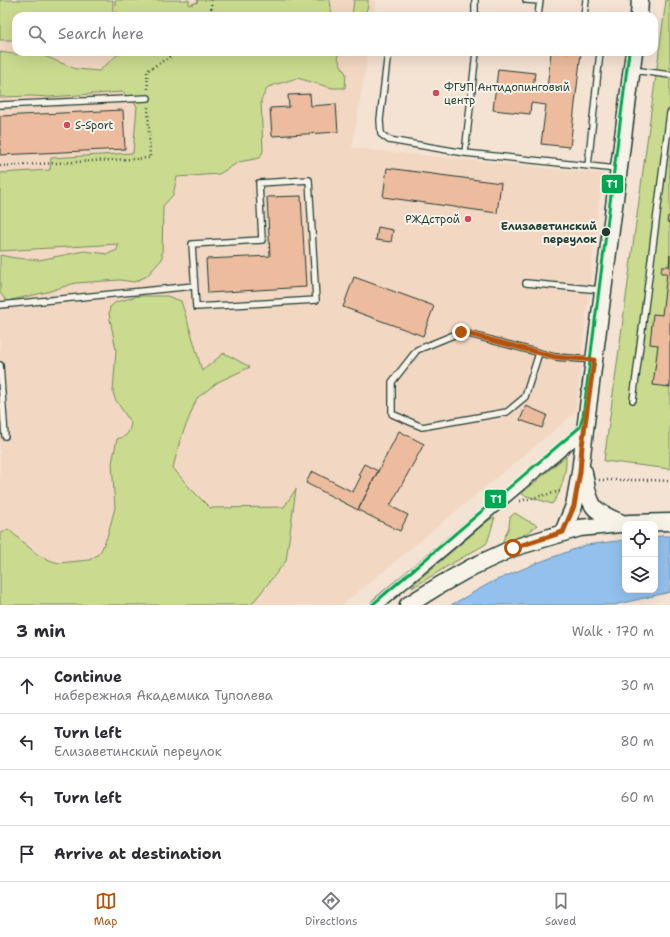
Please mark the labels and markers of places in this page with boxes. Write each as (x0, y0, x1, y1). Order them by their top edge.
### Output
place label: ФГУП Антидопинговый центр (444, 80, 570, 108)
marker: ФГУП Антидопинговый центр (431, 88, 441, 98)
place label: S-Sport (75, 118, 114, 133)
marker: S-Sport (62, 120, 72, 130)
place label: РЖДстрой (405, 212, 460, 227)
marker: РЖДстрой (463, 214, 473, 224)
place label: Елизаветинский переулок (501, 219, 597, 247)
marker: Елизаветинский переулок (600, 226, 612, 238)

